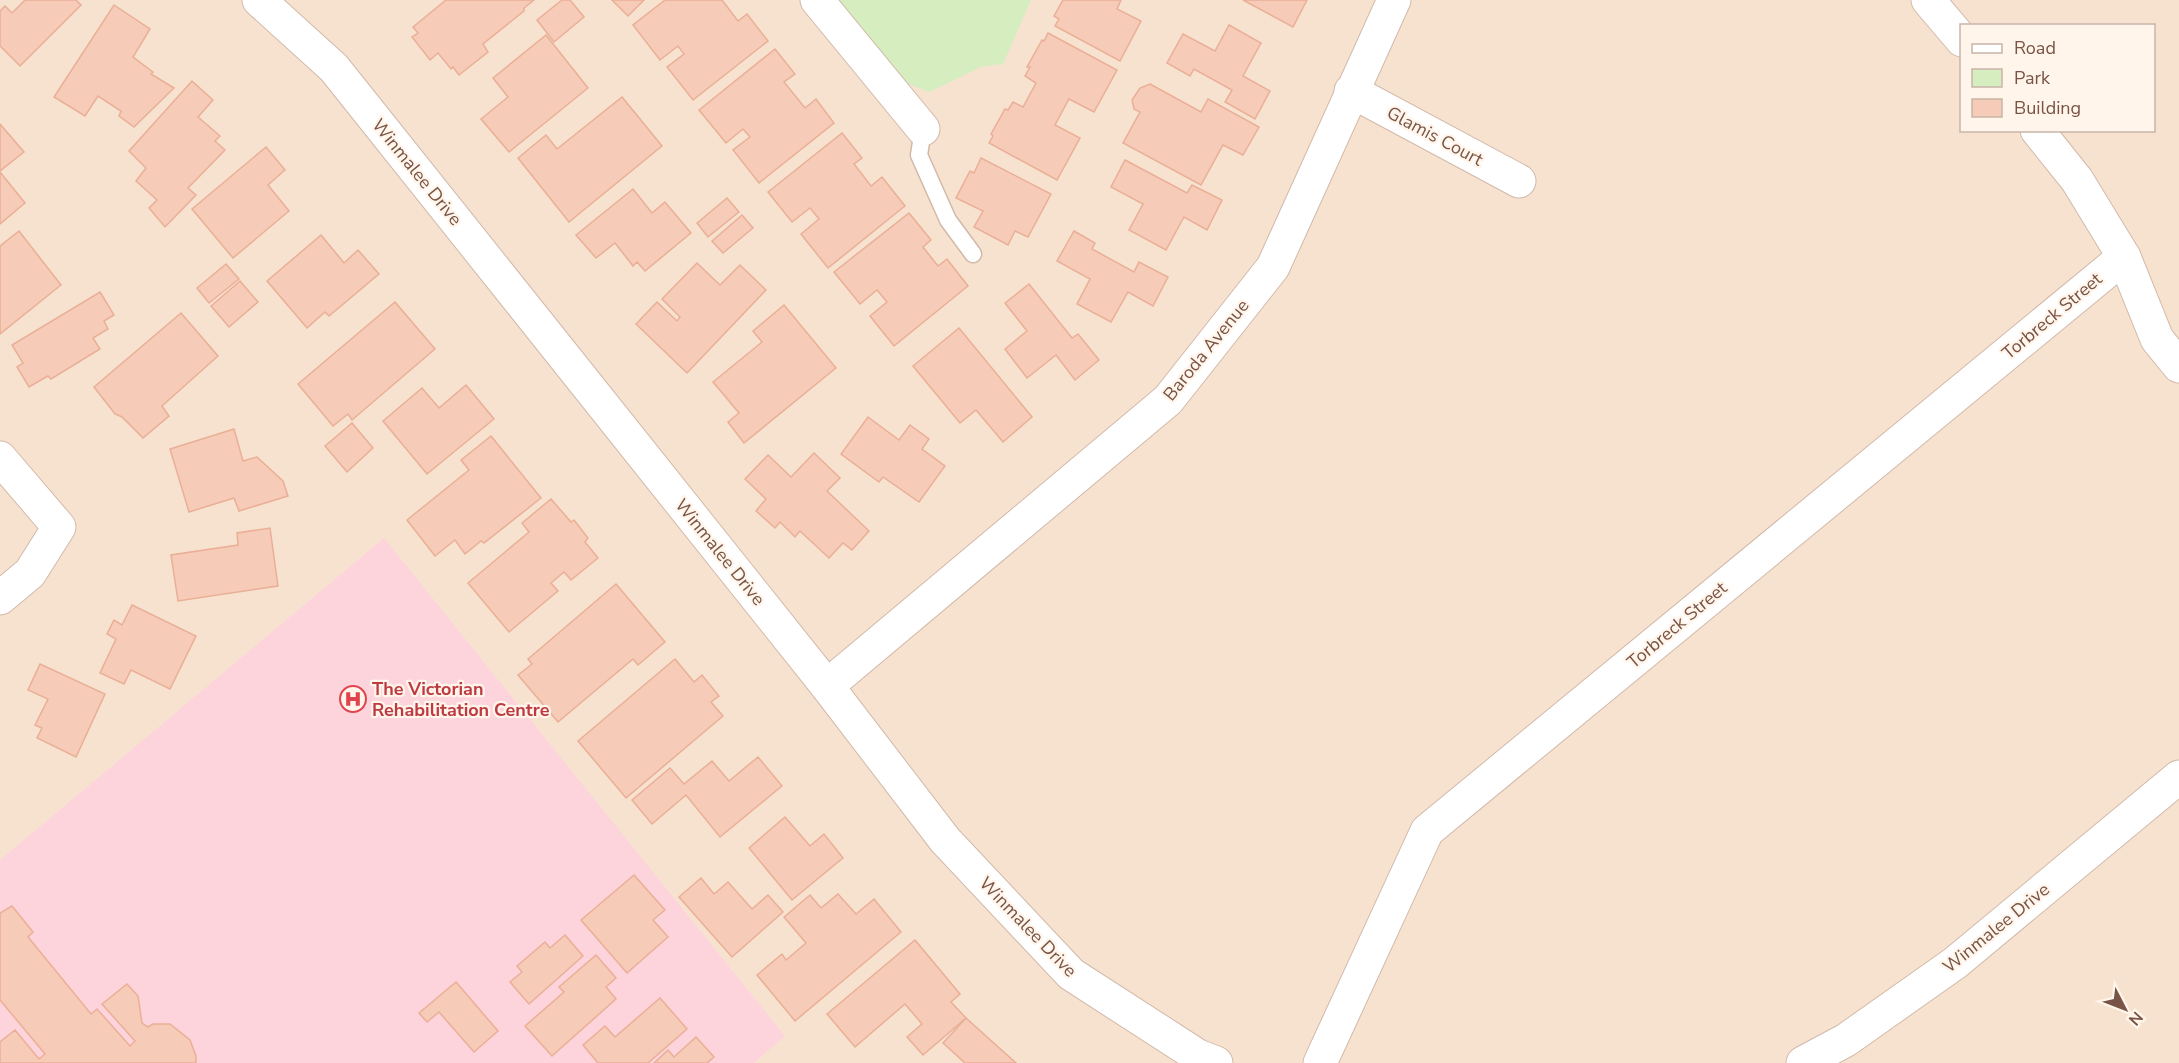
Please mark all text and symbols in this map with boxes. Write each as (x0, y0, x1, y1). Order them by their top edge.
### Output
legend (1960, 24, 2155, 132)
text: Road (2014, 36, 2056, 60)
text: Park (2014, 66, 2051, 90)
text: Building (2014, 96, 2081, 120)
street label: Glamis Court (1383, 101, 1488, 172)
street label: Winmalee Drive (366, 114, 468, 230)
street label: Torbreck Street (1997, 267, 2108, 365)
street label: Baroda Avenue (1158, 294, 1254, 406)
street label: Winmalee Drive (669, 494, 771, 610)
street label: Torbreck Street (1622, 576, 1733, 674)
place label: The Victorian Rehabilitation Centre (372, 677, 550, 722)
hospital icon: The Victorian Rehabilitation Centre (338, 684, 368, 714)
street label: Winmalee Drive (974, 872, 1082, 982)
street label: Winmalee Drive (1938, 877, 2054, 979)
north arrow (2095, 979, 2155, 1039)
text: N (2123, 1007, 2148, 1030)

